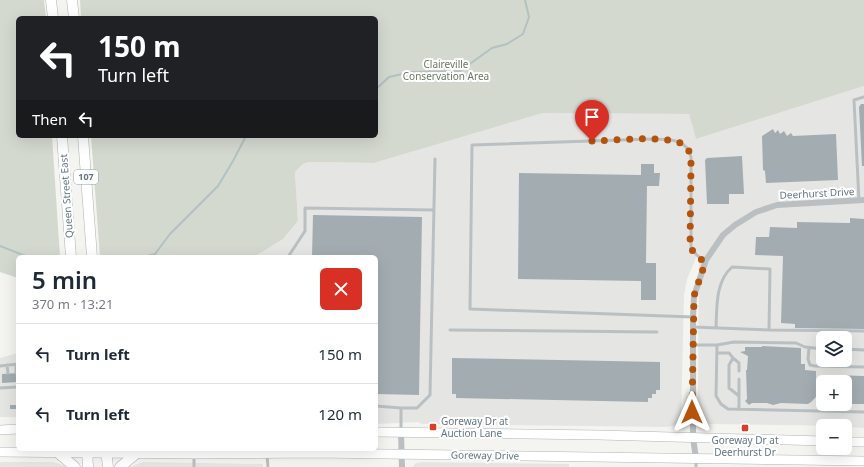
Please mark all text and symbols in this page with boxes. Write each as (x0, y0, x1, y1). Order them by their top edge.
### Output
text: 150 m (98, 27, 181, 65)
icon: left (32, 32, 84, 84)
park label: Claireville Conservation Area (403, 57, 489, 83)
text: Turn left (98, 63, 169, 87)
pin (575, 100, 609, 141)
icon: arrive (581, 106, 603, 128)
icon: left (75, 108, 97, 130)
text: Then (32, 109, 67, 129)
street label: Queen Street East (56, 153, 76, 238)
road number: 107 (74, 170, 98, 184)
street label: Deerhurst Drive (779, 184, 855, 202)
text: 5 min (32, 263, 97, 296)
button: close (320, 268, 362, 310)
text: 370 m · 13:21 (32, 295, 113, 313)
map controls (816, 331, 852, 455)
button: layers (816, 331, 852, 367)
icon: left (32, 343, 54, 365)
text: Turn left (66, 344, 130, 364)
text: 150 m (318, 344, 362, 364)
button: + (816, 375, 852, 411)
position arrow (671, 391, 713, 433)
icon: left (32, 403, 54, 425)
text: Turn left (66, 404, 130, 424)
text: 120 m (318, 404, 362, 424)
place label: Goreway Dr at Auction Lane (441, 414, 509, 440)
button: − (816, 419, 852, 455)
marker: Goreway Dr at Auction Lane (428, 422, 438, 432)
marker: Goreway Dr at Deerhurst Dr (740, 423, 750, 433)
place label: Goreway Dr at Deerhurst Dr (711, 433, 779, 459)
street label: Goreway Drive (451, 447, 520, 463)

